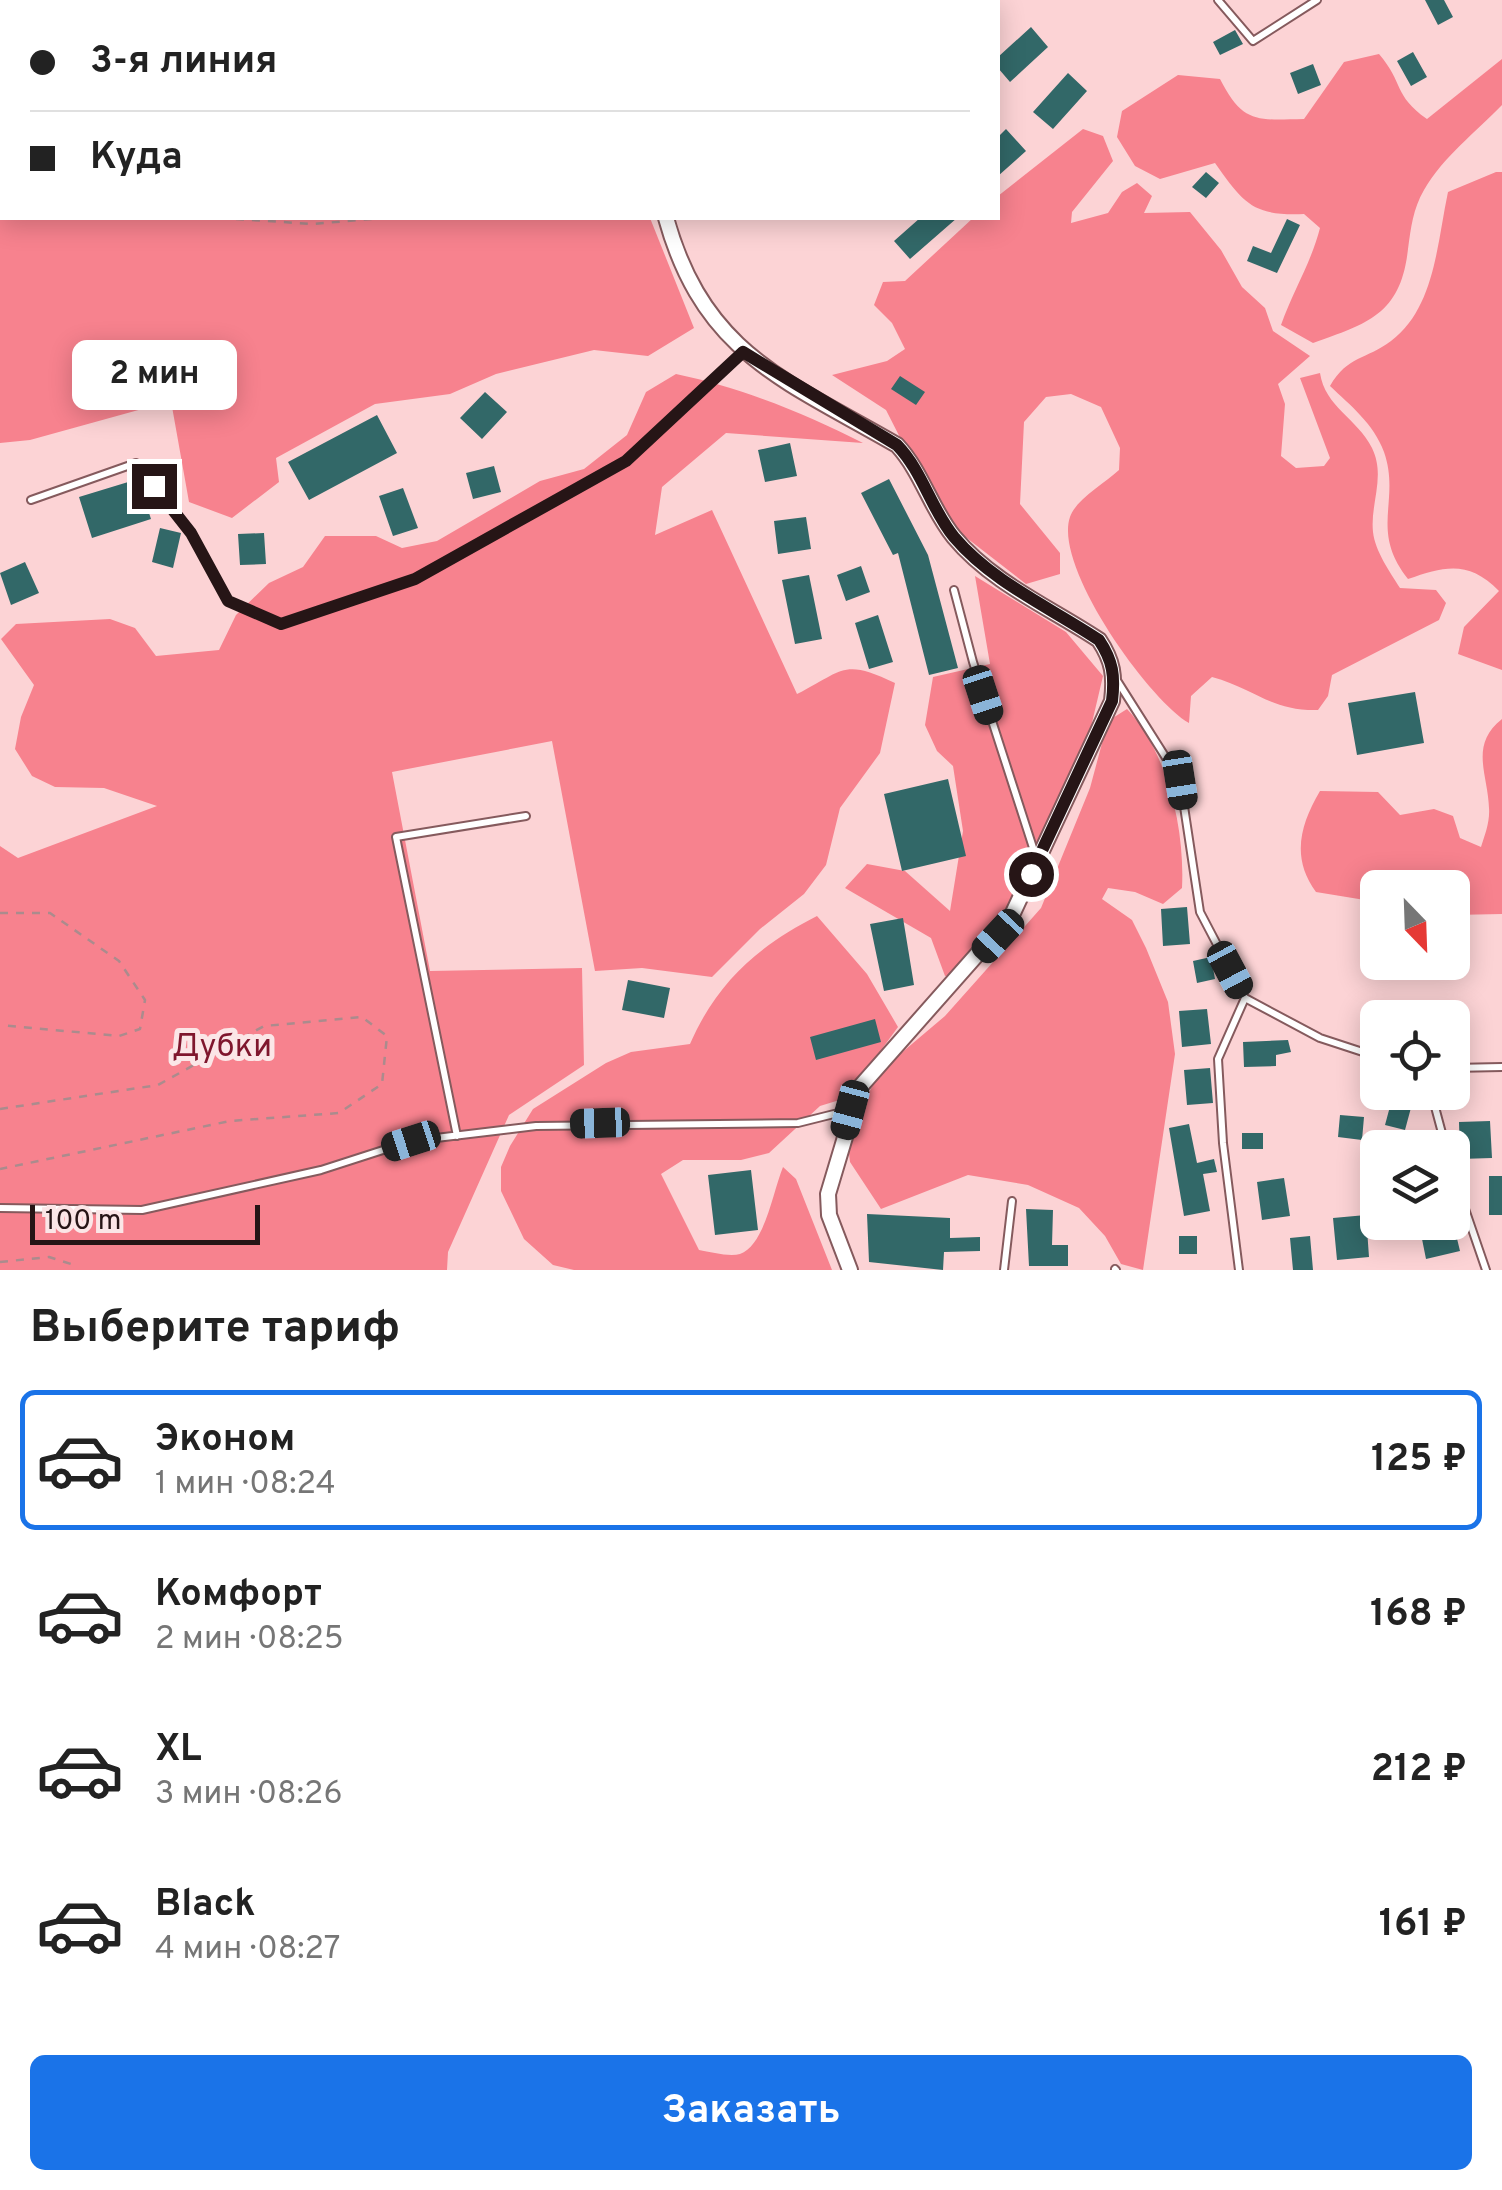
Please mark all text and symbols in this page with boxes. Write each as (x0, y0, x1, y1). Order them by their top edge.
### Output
text: 3-я линия (90, 38, 277, 87)
text: Куда (90, 134, 183, 183)
callout: 2 мин (72, 341, 236, 411)
text: 2 мин (110, 355, 199, 395)
route end (132, 464, 177, 509)
car (959, 662, 1007, 728)
car (1160, 748, 1200, 812)
route start (1009, 852, 1054, 897)
north arrow (1360, 870, 1470, 980)
map controls (1360, 870, 1470, 1240)
car (967, 904, 1029, 968)
car (1203, 936, 1257, 1004)
button: locate (1360, 1000, 1470, 1110)
park label: Дубки (172, 1028, 272, 1068)
car (828, 1077, 872, 1143)
car (569, 1107, 631, 1139)
car (378, 1117, 444, 1165)
button: layers (1360, 1130, 1470, 1240)
scale bar (30, 1200, 260, 1244)
text: 100 m (45, 1204, 121, 1240)
text: Выберите тариф (30, 1301, 400, 1358)
icon: car (35, 1415, 125, 1505)
text: Эконом (155, 1416, 295, 1465)
text: 125 ₽ (1371, 1436, 1467, 1485)
text: 1 мин · 08:24 (155, 1465, 336, 1505)
icon: car (35, 1570, 125, 1660)
text: Комфорт (155, 1571, 322, 1620)
text: 168 ₽ (1370, 1591, 1467, 1640)
text: 2 мин · 08:25 (155, 1620, 344, 1660)
icon: car (35, 1725, 125, 1815)
text: XL (155, 1726, 202, 1775)
text: 212 ₽ (1371, 1746, 1467, 1795)
text: 3 мин · 08:26 (155, 1775, 343, 1815)
icon: car (35, 1880, 125, 1970)
text: Black (155, 1881, 255, 1930)
text: 161 ₽ (1379, 1901, 1467, 1950)
text: 4 мин · 08:27 (155, 1930, 340, 1970)
button: Заказать (30, 2055, 1472, 2170)

